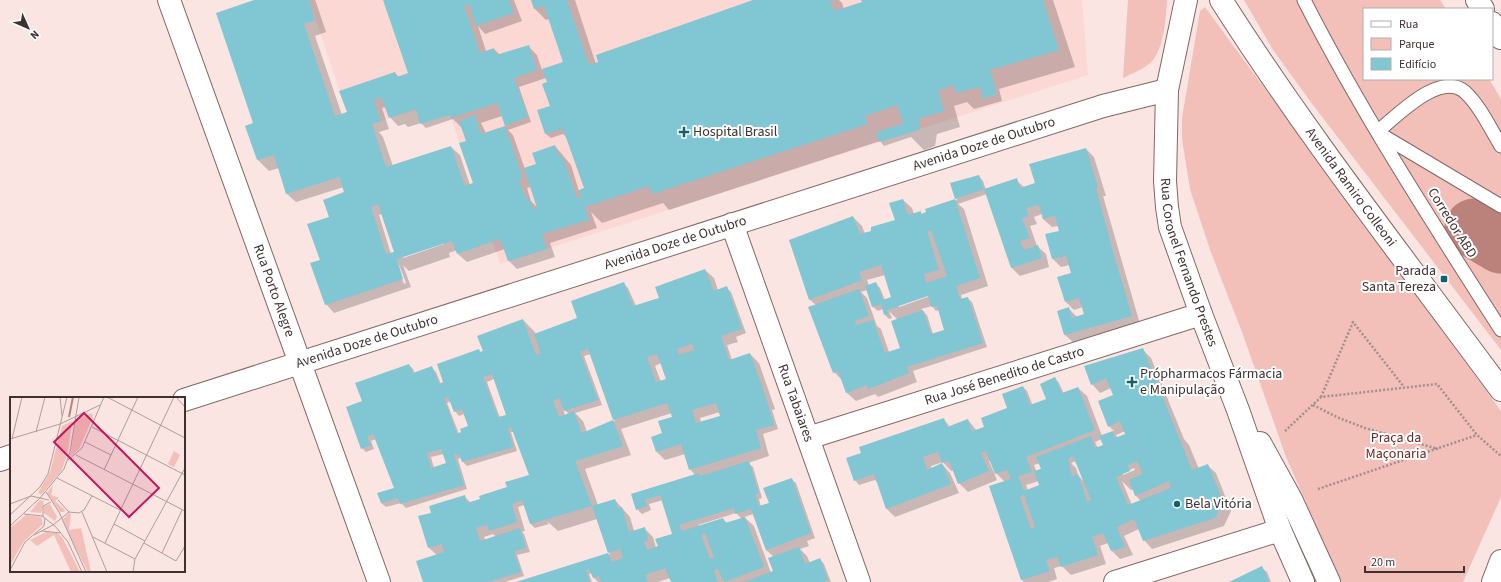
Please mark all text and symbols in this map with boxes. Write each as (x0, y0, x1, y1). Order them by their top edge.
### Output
north arrow (8, 8, 48, 48)
legend (1363, 8, 1493, 80)
text: Rua (1399, 16, 1418, 33)
text: N (27, 27, 43, 43)
text: Parque (1399, 36, 1435, 53)
text: Edifício (1399, 56, 1436, 73)
street label: Avenida Doze de Outubro (910, 112, 1058, 176)
place label: Hospital Brasil (693, 122, 778, 142)
street label: Avenida Ramiro Colleoni (1300, 124, 1401, 251)
marker: Hospital Brasil (678, 126, 690, 138)
street label: Rua Coronel Fernando Prestes (1155, 177, 1223, 350)
street label: Corredor ABD (1422, 184, 1482, 262)
street label: Avenida Doze de Outubro (602, 211, 749, 275)
street label: Rua Porto Alegre (248, 242, 300, 340)
place label: Parada Santa Tereza (1362, 261, 1436, 297)
marker: Parada Santa Tereza (1439, 274, 1449, 284)
street label: Avenida Doze de Outubro (293, 309, 441, 374)
street label: Rua José Benedito de Castro (922, 341, 1087, 411)
street label: Rua Tabaiares (772, 361, 819, 445)
place label: Própharmacos Fármacia e Manipulação (1140, 364, 1282, 400)
marker: Própharmacos Fármacia e Manipulação (1127, 377, 1137, 387)
inset map (10, 397, 185, 572)
park label: Praça da Maçonaria (1366, 428, 1426, 464)
place label: Bela Vitória (1185, 494, 1252, 514)
marker: Bela Vitória (1172, 499, 1182, 509)
scale bar (1365, 548, 1464, 574)
text: 20 m (1371, 554, 1395, 571)

